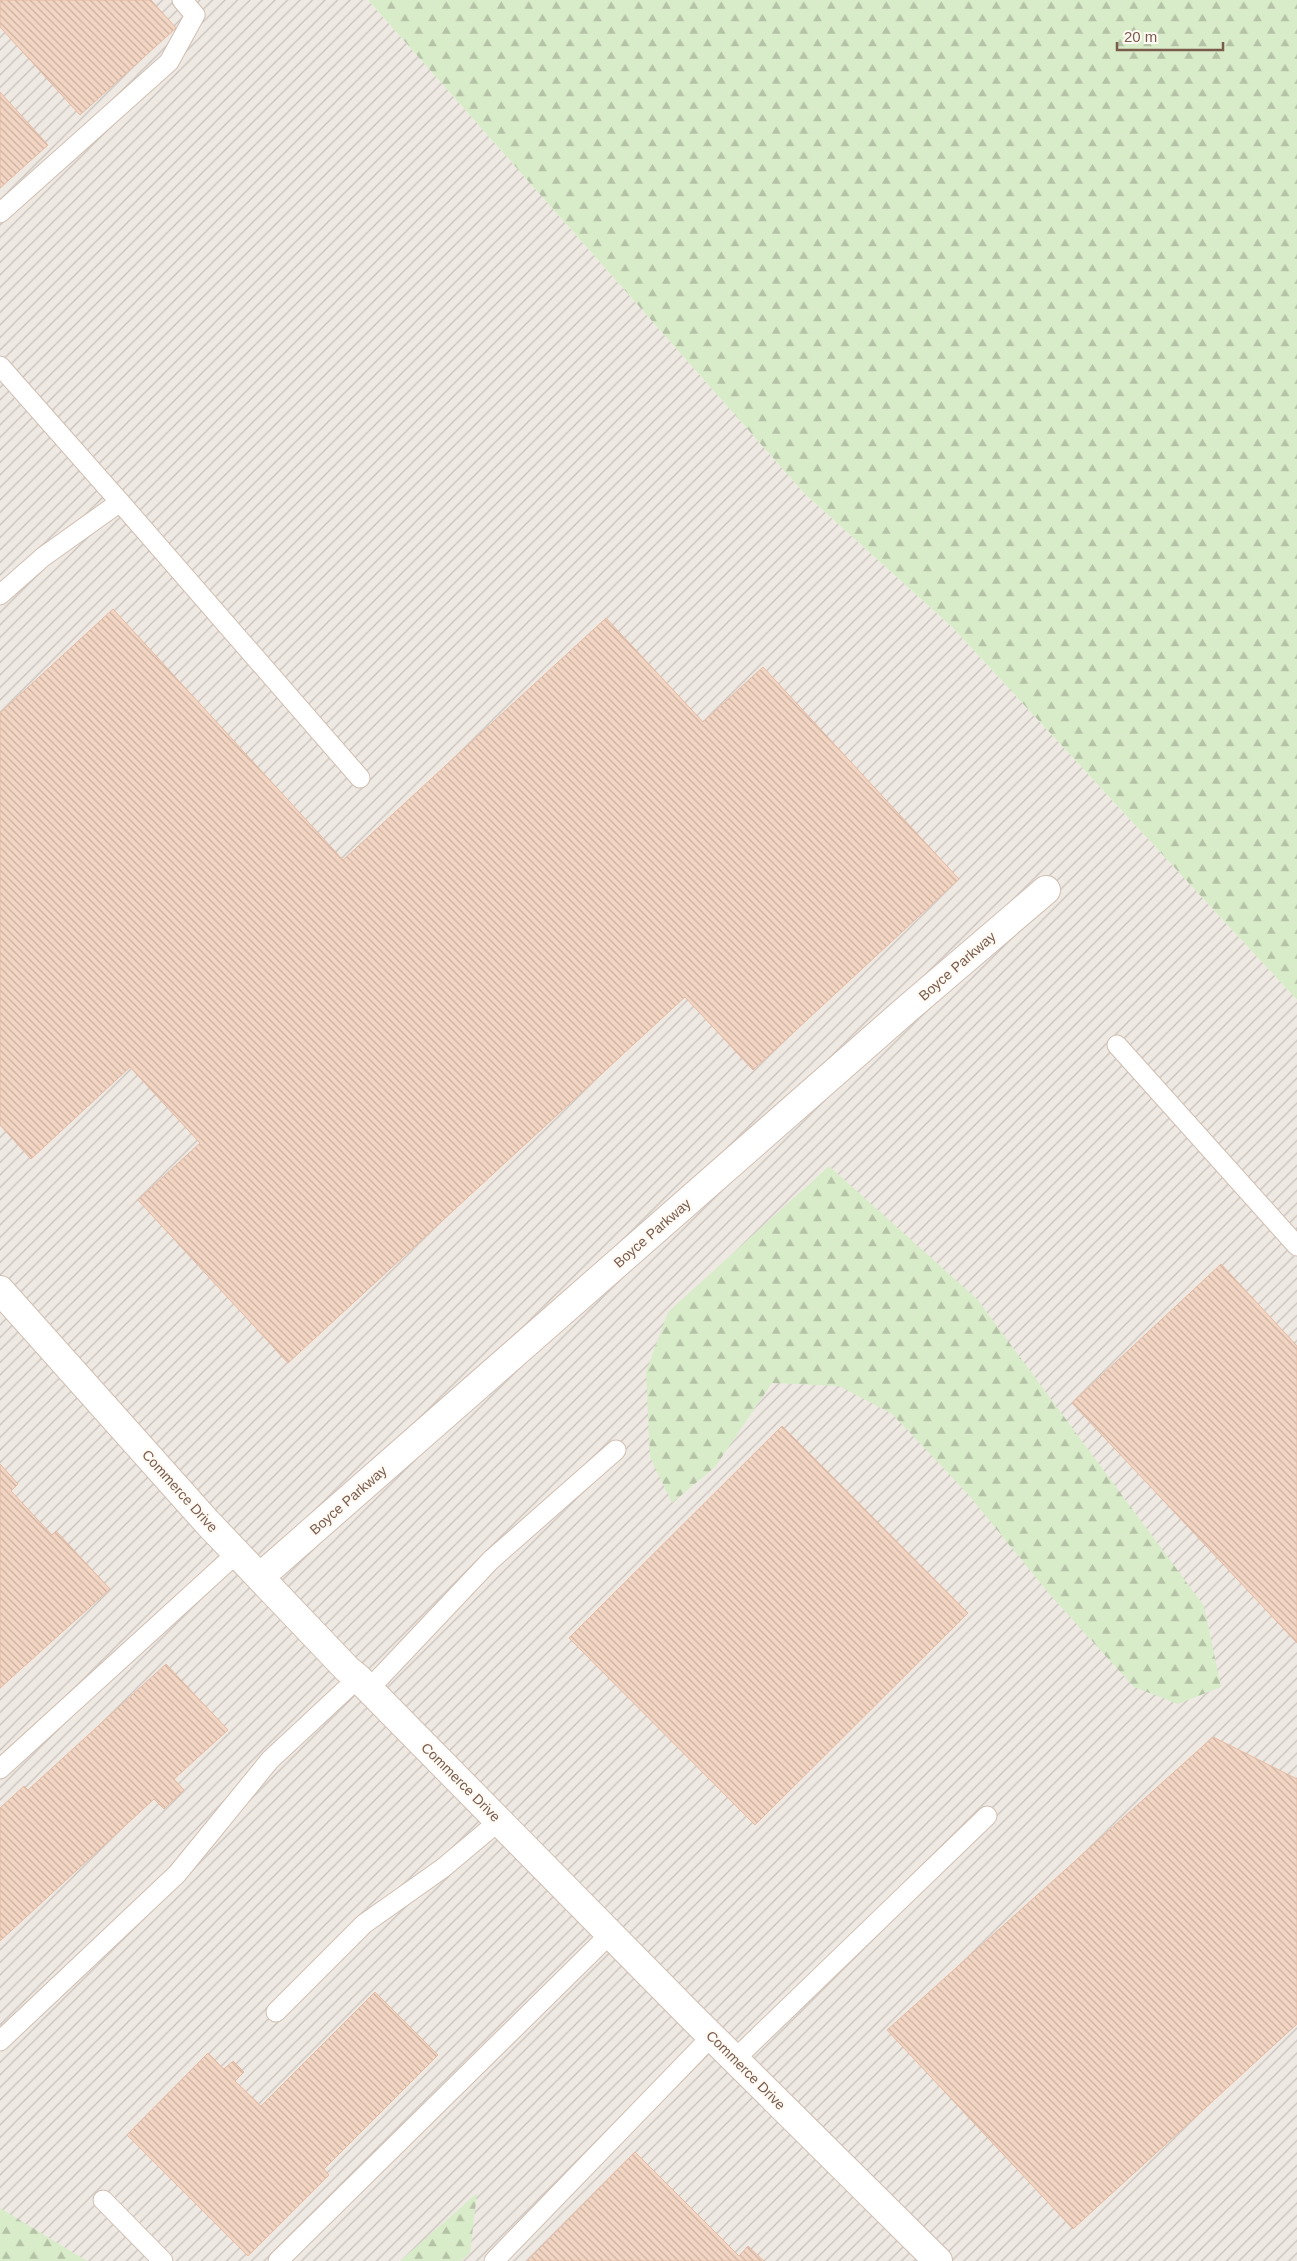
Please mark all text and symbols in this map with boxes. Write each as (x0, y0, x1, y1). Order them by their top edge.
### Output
scale bar (1117, 20, 1223, 52)
text: 20 m (1124, 28, 1157, 45)
street label: Boyce Parkway (915, 928, 999, 1004)
street label: Boyce Parkway (610, 1195, 694, 1271)
street label: Commerce Drive (139, 1447, 221, 1536)
street label: Boyce Parkway (306, 1462, 390, 1538)
street label: Commerce Drive (418, 1739, 504, 1825)
street label: Commerce Drive (703, 2027, 789, 2113)

